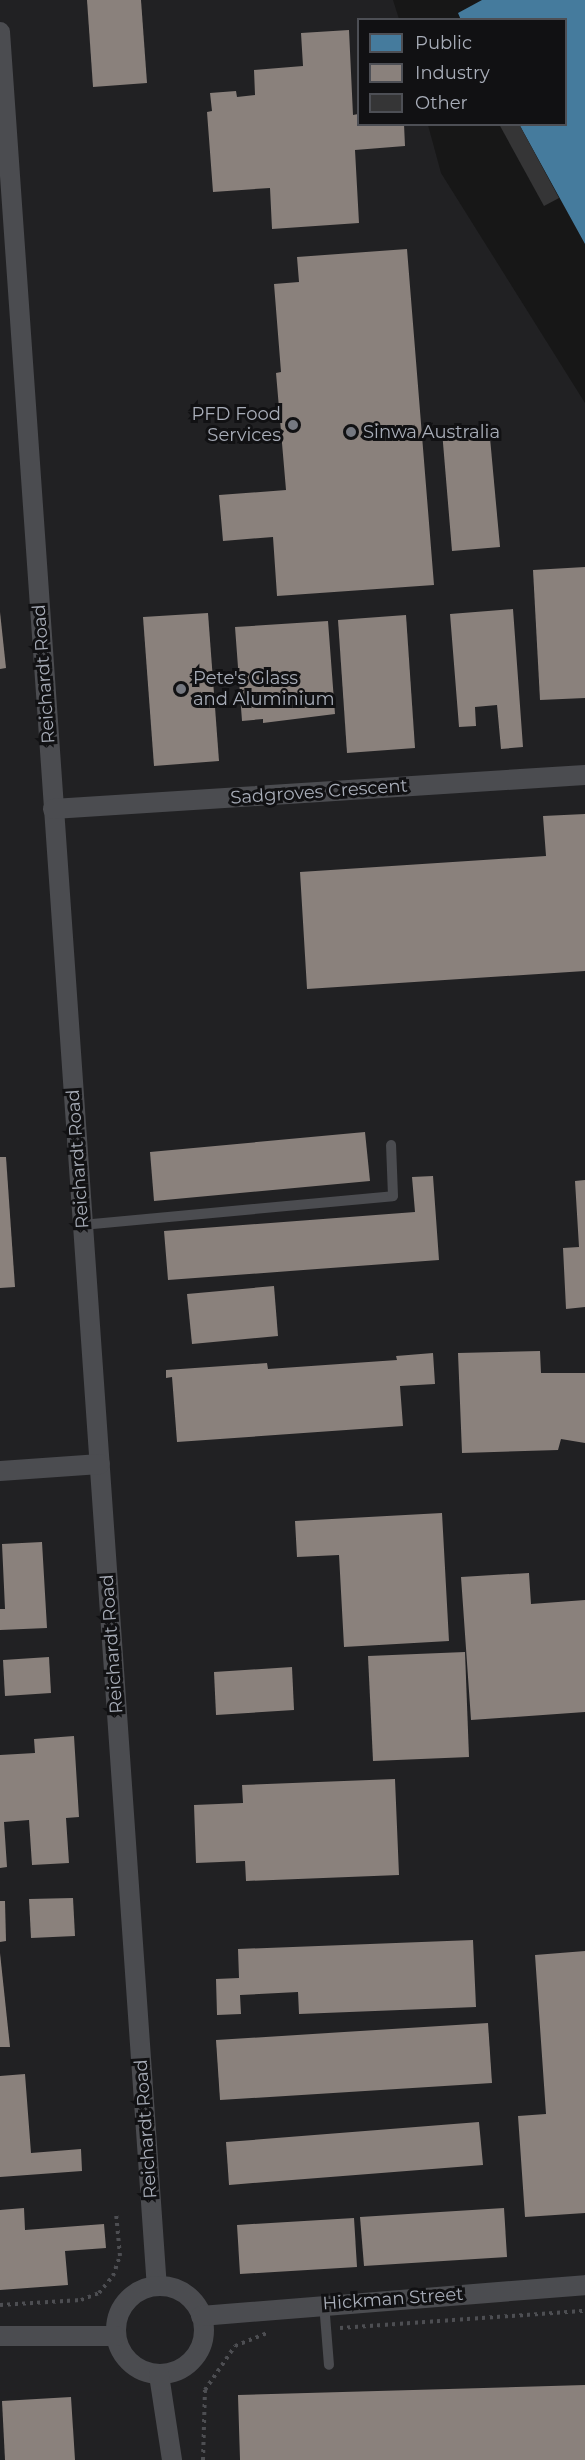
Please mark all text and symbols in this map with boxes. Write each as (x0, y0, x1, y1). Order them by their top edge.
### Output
legend (357, 18, 567, 126)
text: Public (415, 32, 472, 54)
text: Industry (415, 62, 490, 84)
text: Other (415, 92, 468, 114)
place label: PFD Food Services (191, 404, 281, 446)
marker: PFD Food Services (286, 418, 300, 432)
place label: Sinwa Australia (363, 421, 500, 443)
marker: Sinwa Australia (344, 425, 358, 439)
street label: Reichardt Road (28, 604, 60, 744)
place label: Pete's Glass and Aluminium (193, 668, 335, 710)
marker: Pete's Glass and Aluminium (174, 682, 188, 696)
street label: Sadgroves Crescent (230, 775, 408, 809)
street label: Reichardt Road (62, 1089, 94, 1229)
street label: Reichardt Road (96, 1574, 128, 1714)
street label: Reichardt Road (130, 2059, 162, 2199)
street label: Hickman Street (322, 2283, 464, 2315)

